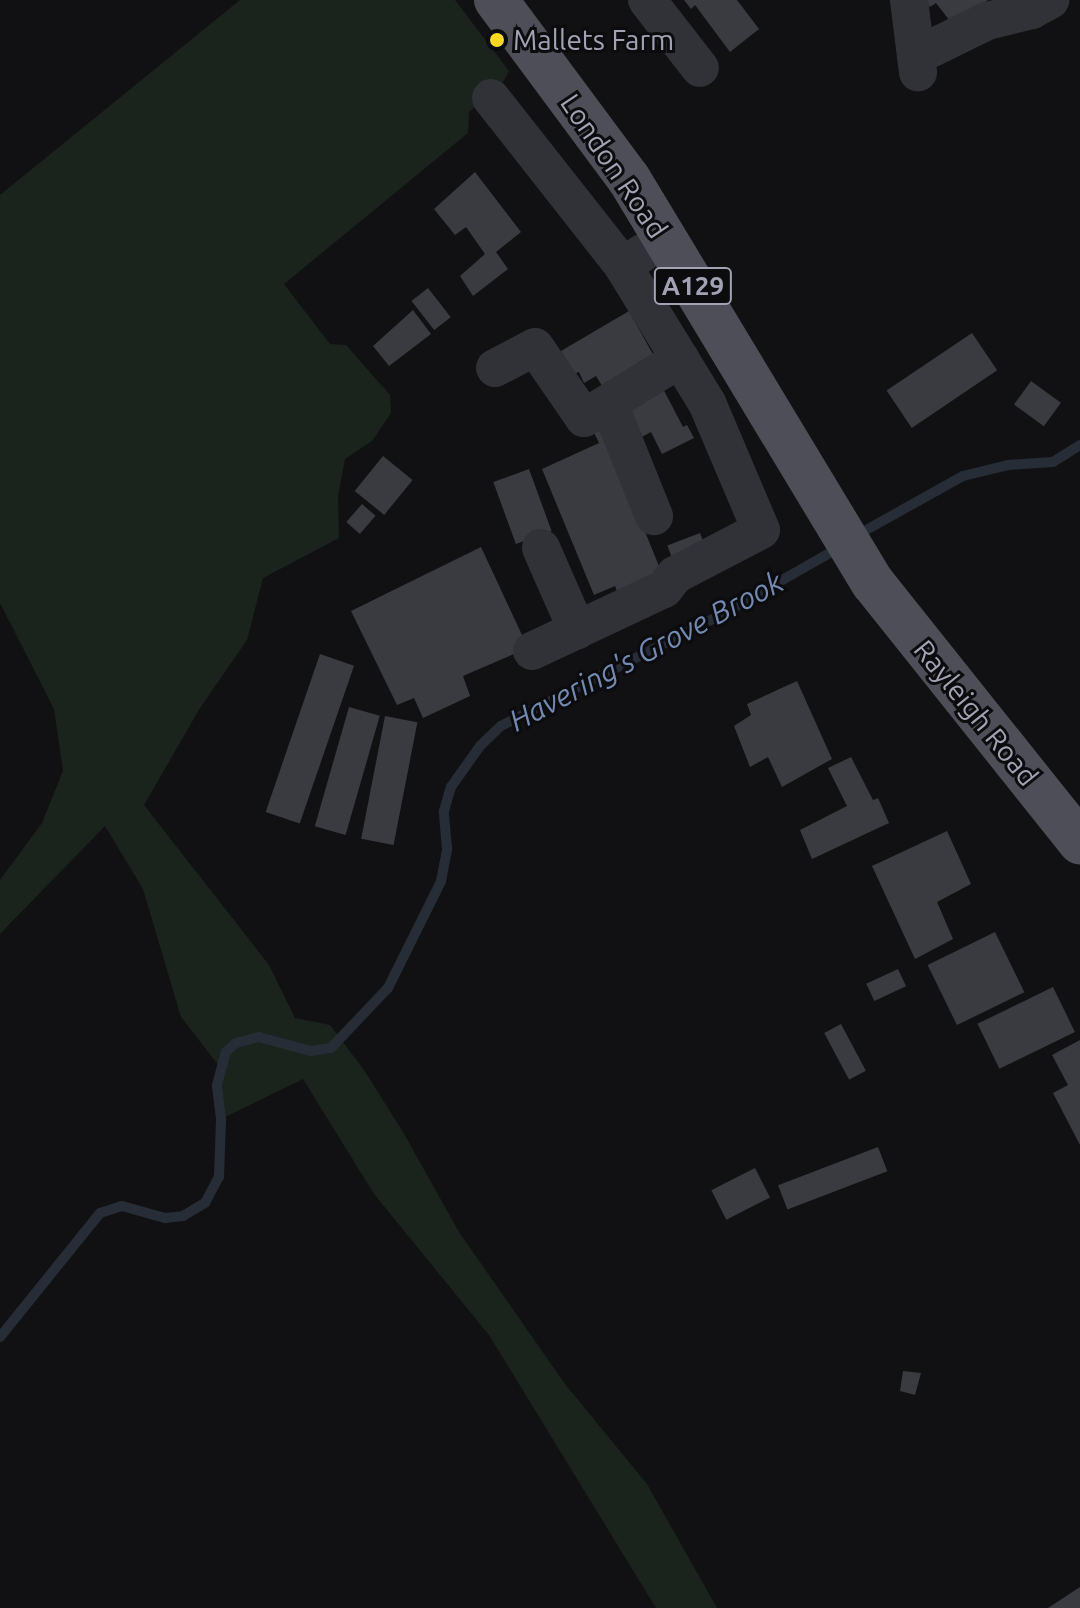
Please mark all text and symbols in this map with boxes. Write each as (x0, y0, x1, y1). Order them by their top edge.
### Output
place label: Mallets Farm (513, 23, 674, 57)
marker: Mallets Farm (488, 31, 506, 49)
street label: London Road (554, 88, 674, 244)
road number: A129 (653, 264, 733, 308)
water label: Havering's Grove Brook (503, 563, 789, 739)
street label: Rayleigh Road (907, 633, 1045, 793)

